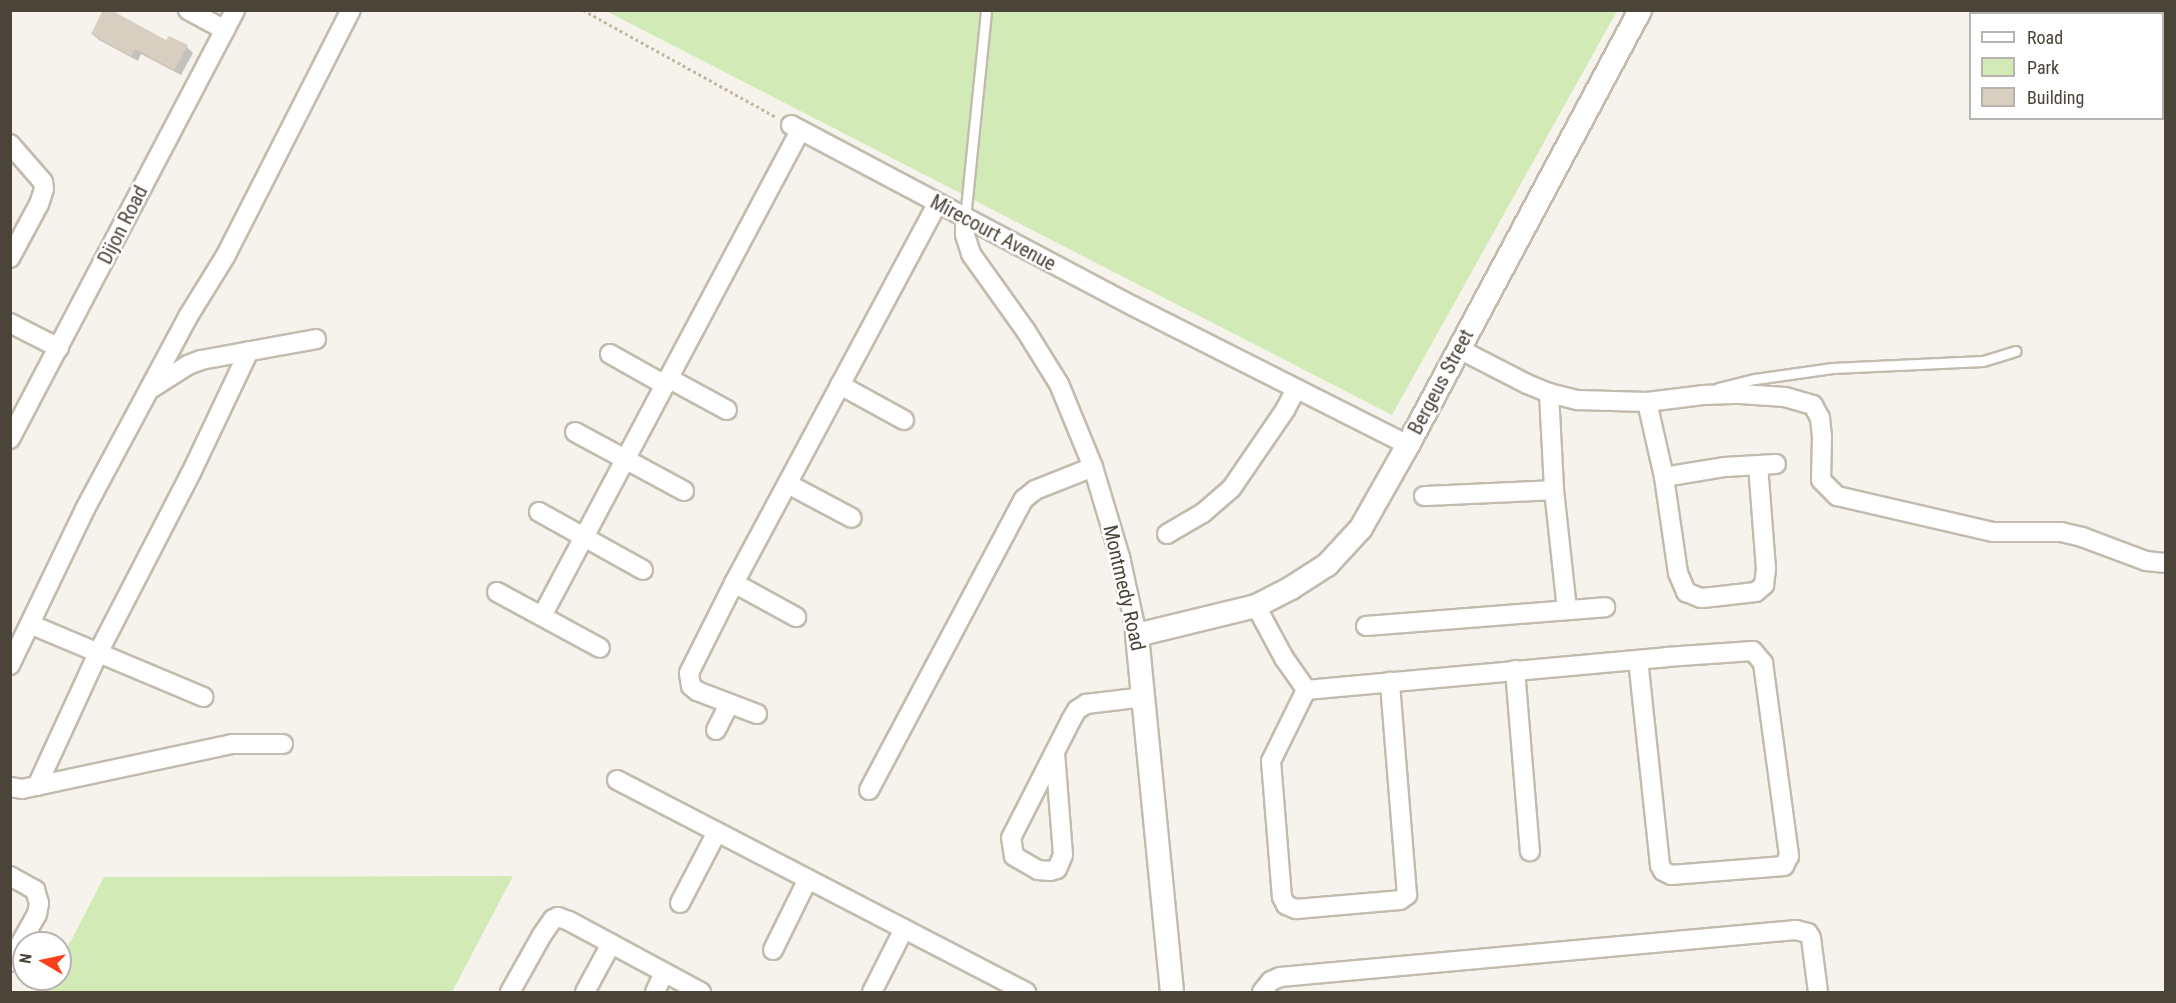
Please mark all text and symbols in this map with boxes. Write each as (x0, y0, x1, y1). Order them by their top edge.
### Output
legend (1969, 12, 2164, 120)
text: Road (2027, 27, 2063, 48)
text: Park (2027, 57, 2059, 78)
text: Building (2027, 87, 2084, 108)
street label: Dijon Road (93, 182, 153, 268)
street label: Mirecourt Avenue (926, 190, 1060, 276)
street label: Bergeus Street (1403, 325, 1479, 439)
street label: Montmedy Road (1098, 523, 1150, 653)
north arrow (12, 931, 72, 991)
text: N (16, 952, 36, 965)

